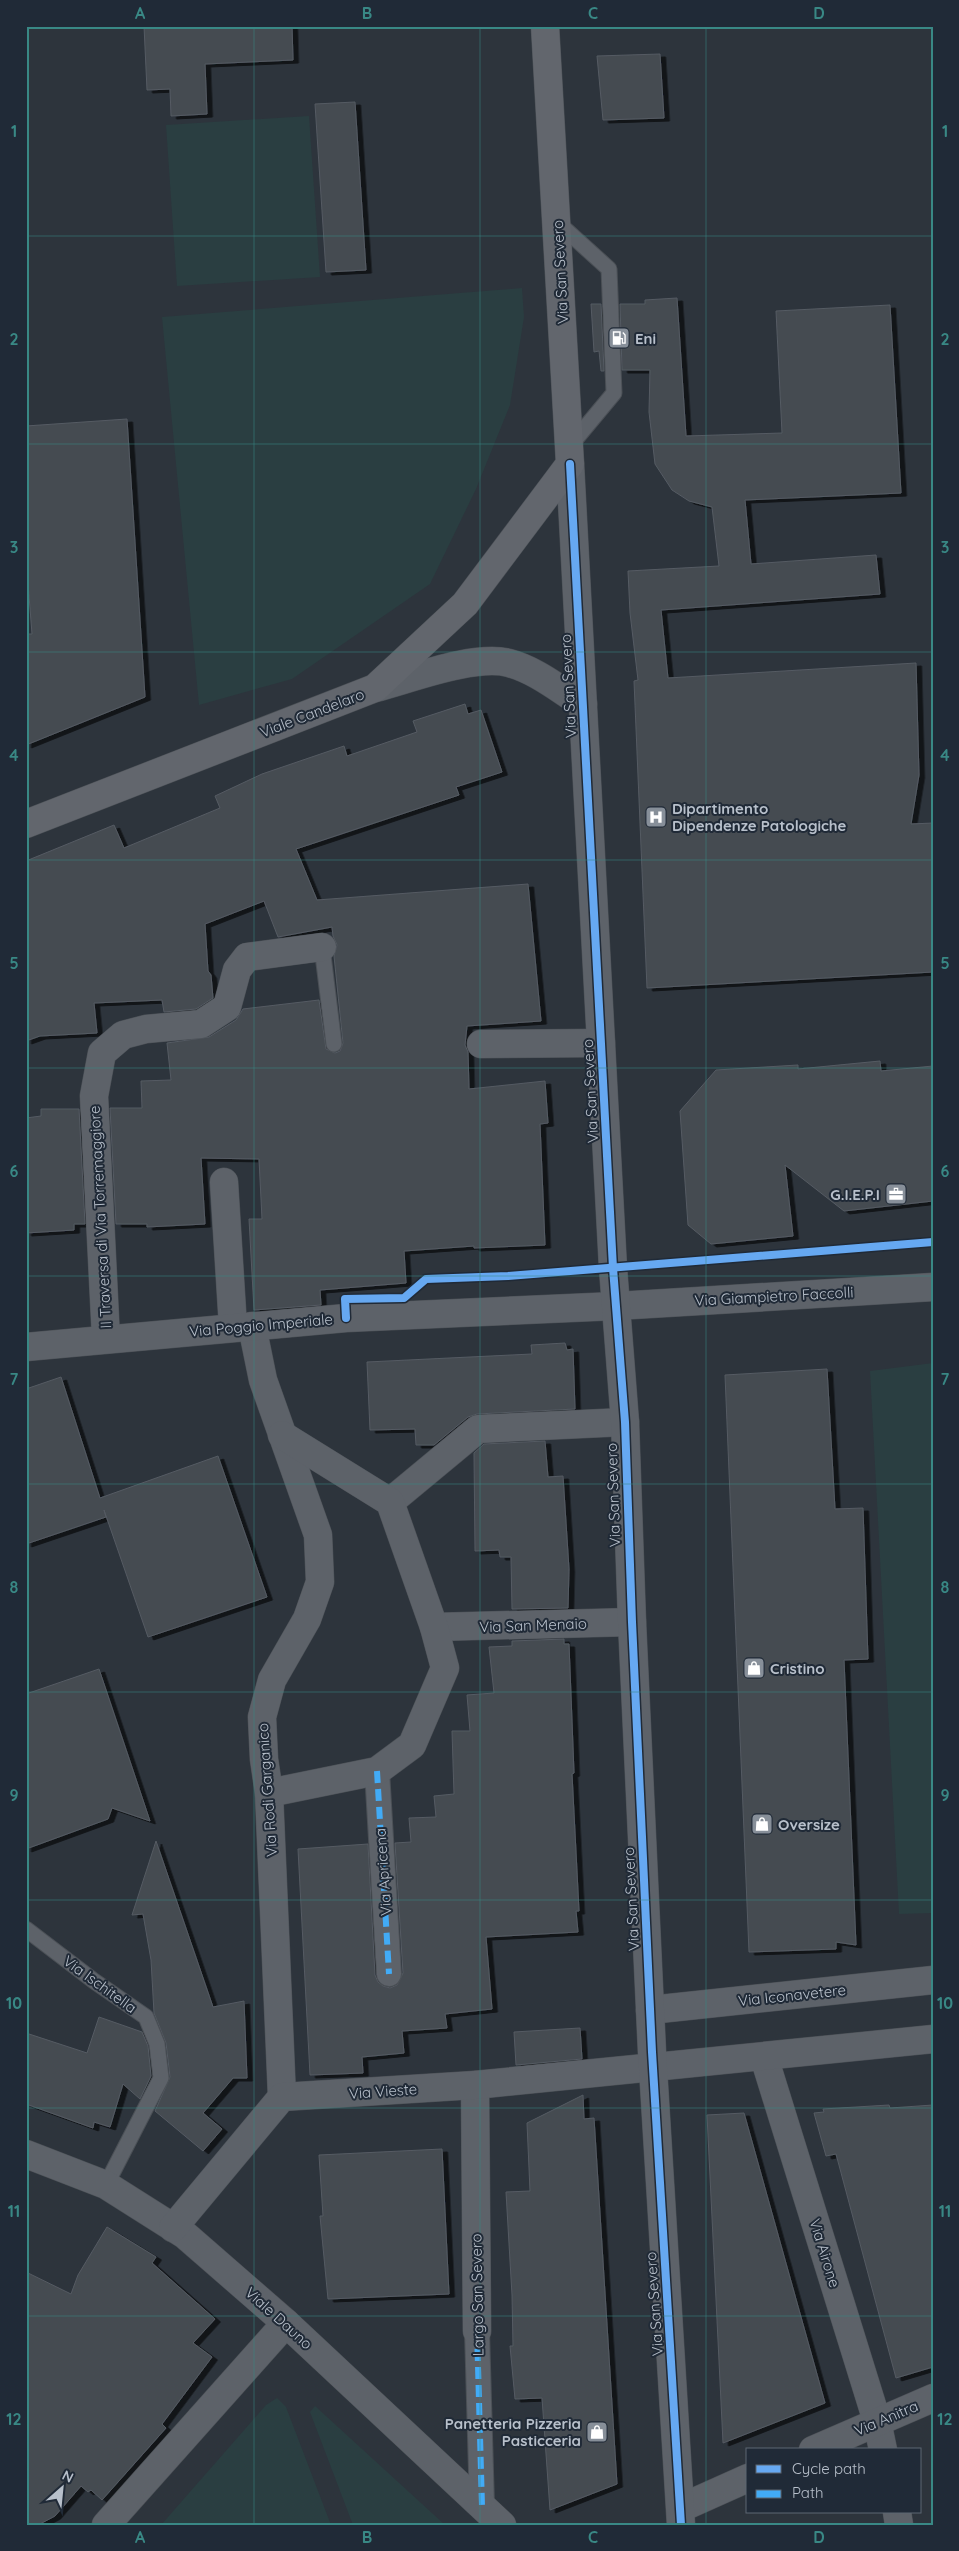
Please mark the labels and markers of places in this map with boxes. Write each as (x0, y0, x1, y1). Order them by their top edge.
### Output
fuel station icon: Eni (607, 326, 631, 350)
place label: Eni (635, 329, 656, 348)
place label: Dipartimento Dipendenze Patologiche (672, 799, 847, 835)
hospital icon: Dipartimento Dipendenze Patologiche (644, 805, 668, 829)
office icon: G.I.E.P.I (884, 1182, 908, 1206)
place label: G.I.E.P.I (830, 1185, 880, 1204)
shop icon: Cristino (742, 1656, 766, 1680)
place label: Cristino (770, 1659, 825, 1678)
shop icon: Oversize (750, 1812, 774, 1836)
place label: Oversize (778, 1815, 840, 1834)
place label: Panetteria Pizzeria Pasticceria (445, 2414, 581, 2450)
shop icon: Panetteria Pizzeria Pasticceria (585, 2420, 609, 2444)

